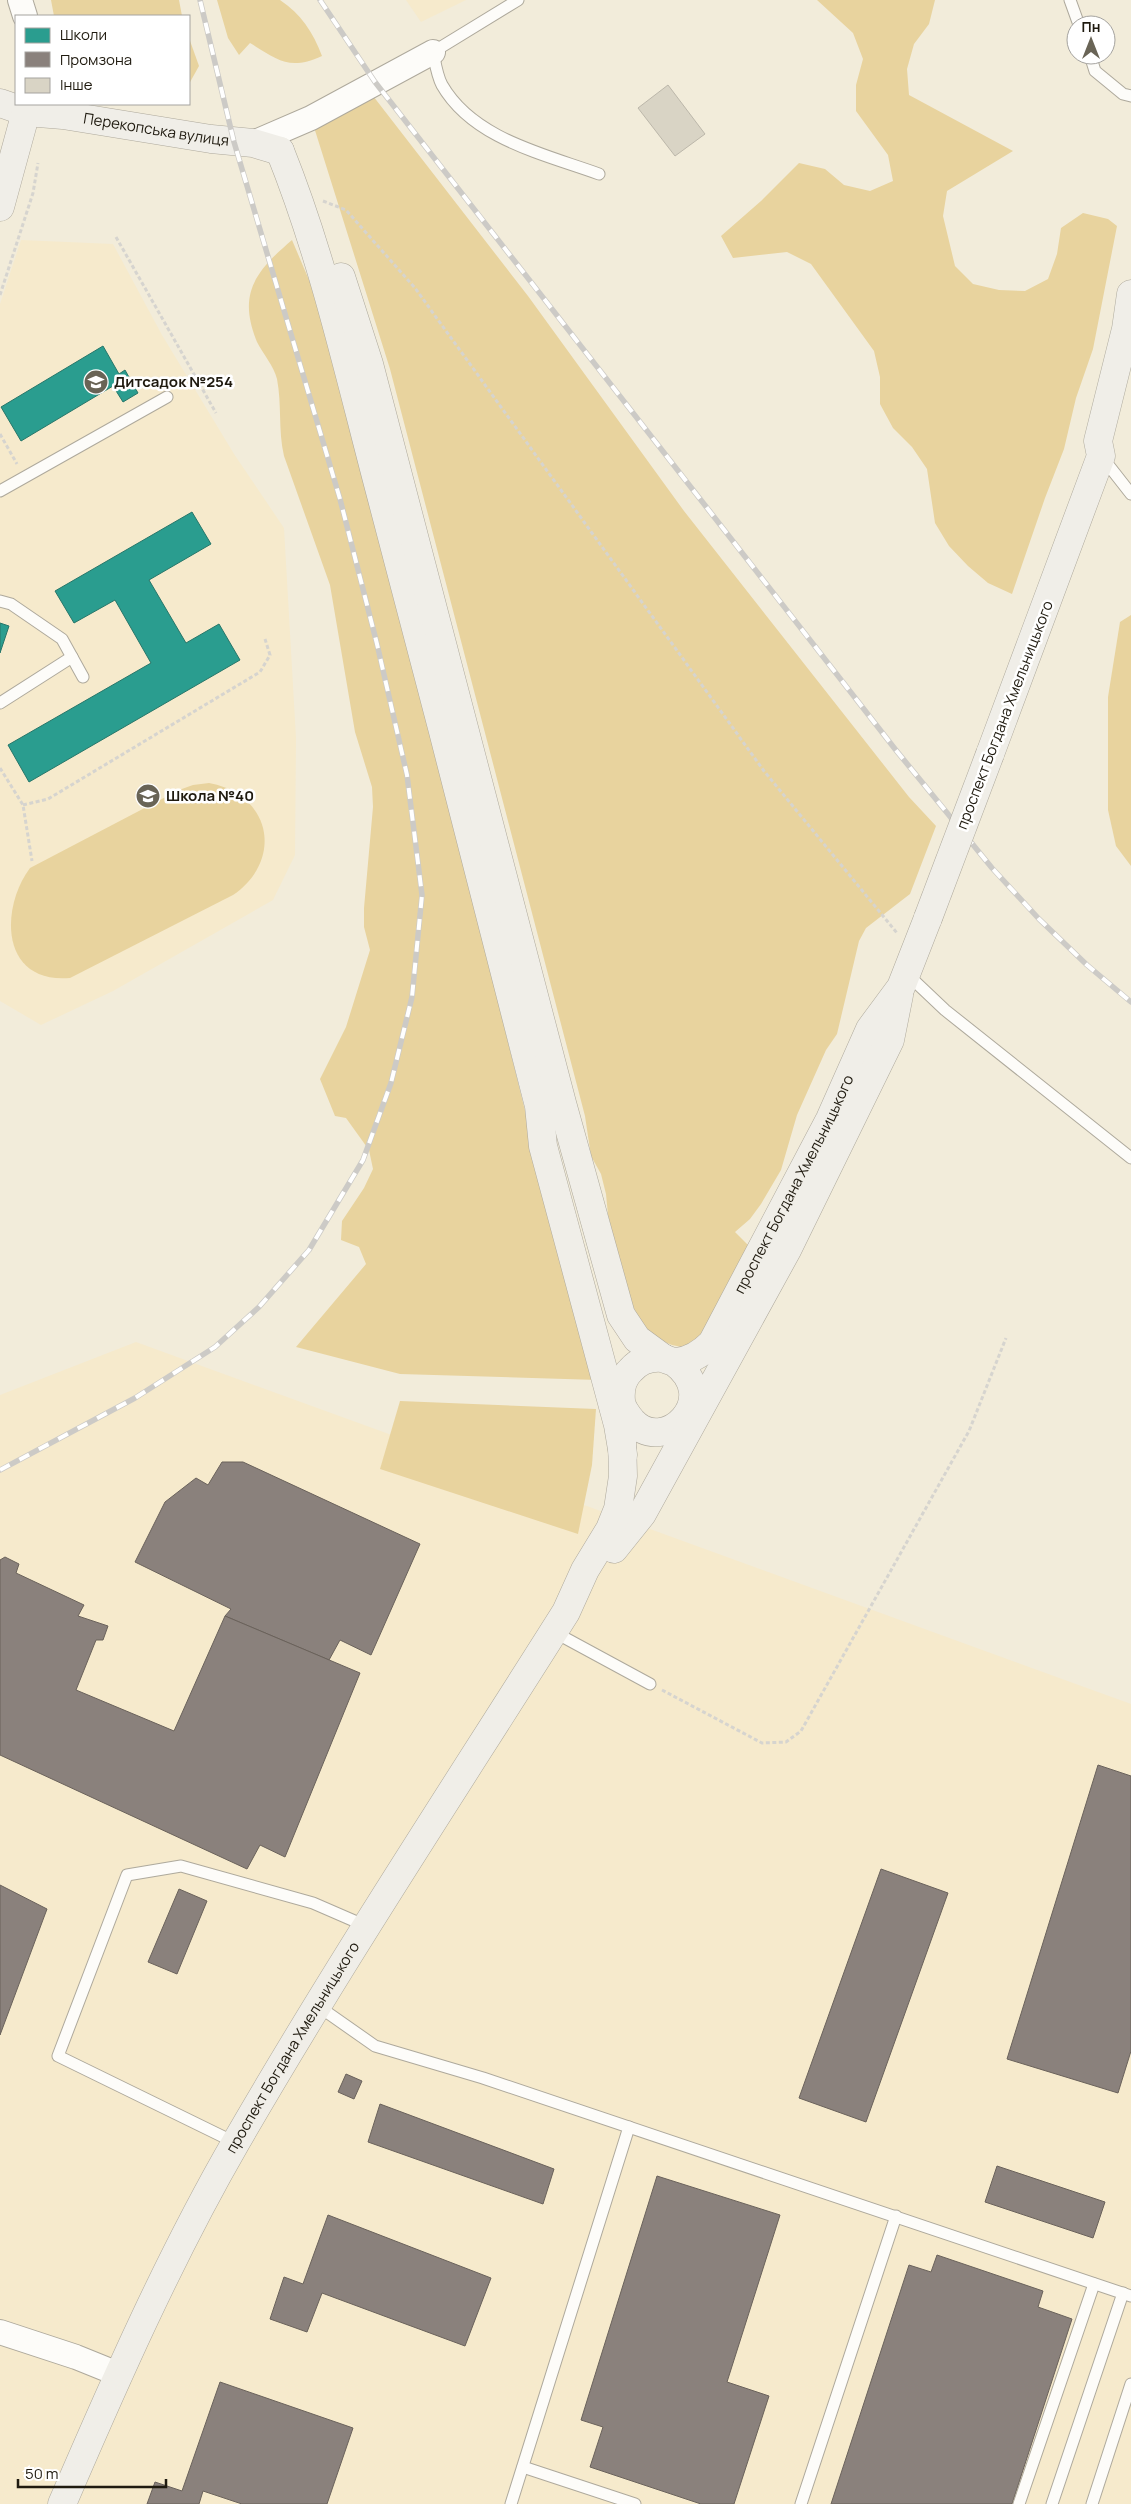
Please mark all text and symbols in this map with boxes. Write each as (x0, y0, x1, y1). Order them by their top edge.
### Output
legend (15, 15, 190, 105)
north arrow (1066, 15, 1116, 65)
text: Пн (1082, 17, 1100, 36)
text: Школи (60, 24, 107, 45)
text: Промзона (60, 49, 132, 70)
text: Інше (60, 74, 93, 95)
street label: Перекопська вулиця (82, 107, 230, 151)
school or university icon: Дитсадок №254 (83, 369, 109, 395)
place label: Дитсадок №254 (114, 371, 233, 392)
street label: проспект Богдана Хмельницького (951, 597, 1058, 832)
school or university icon: Школа №40 (135, 783, 161, 809)
place label: Школа №40 (166, 785, 254, 806)
street label: проспект Богдана Хмельницького (729, 1071, 858, 1297)
street label: проспект Богдана Хмельницького (221, 1937, 364, 2157)
scale bar (18, 2456, 165, 2488)
text: 50 m (25, 2463, 59, 2484)

